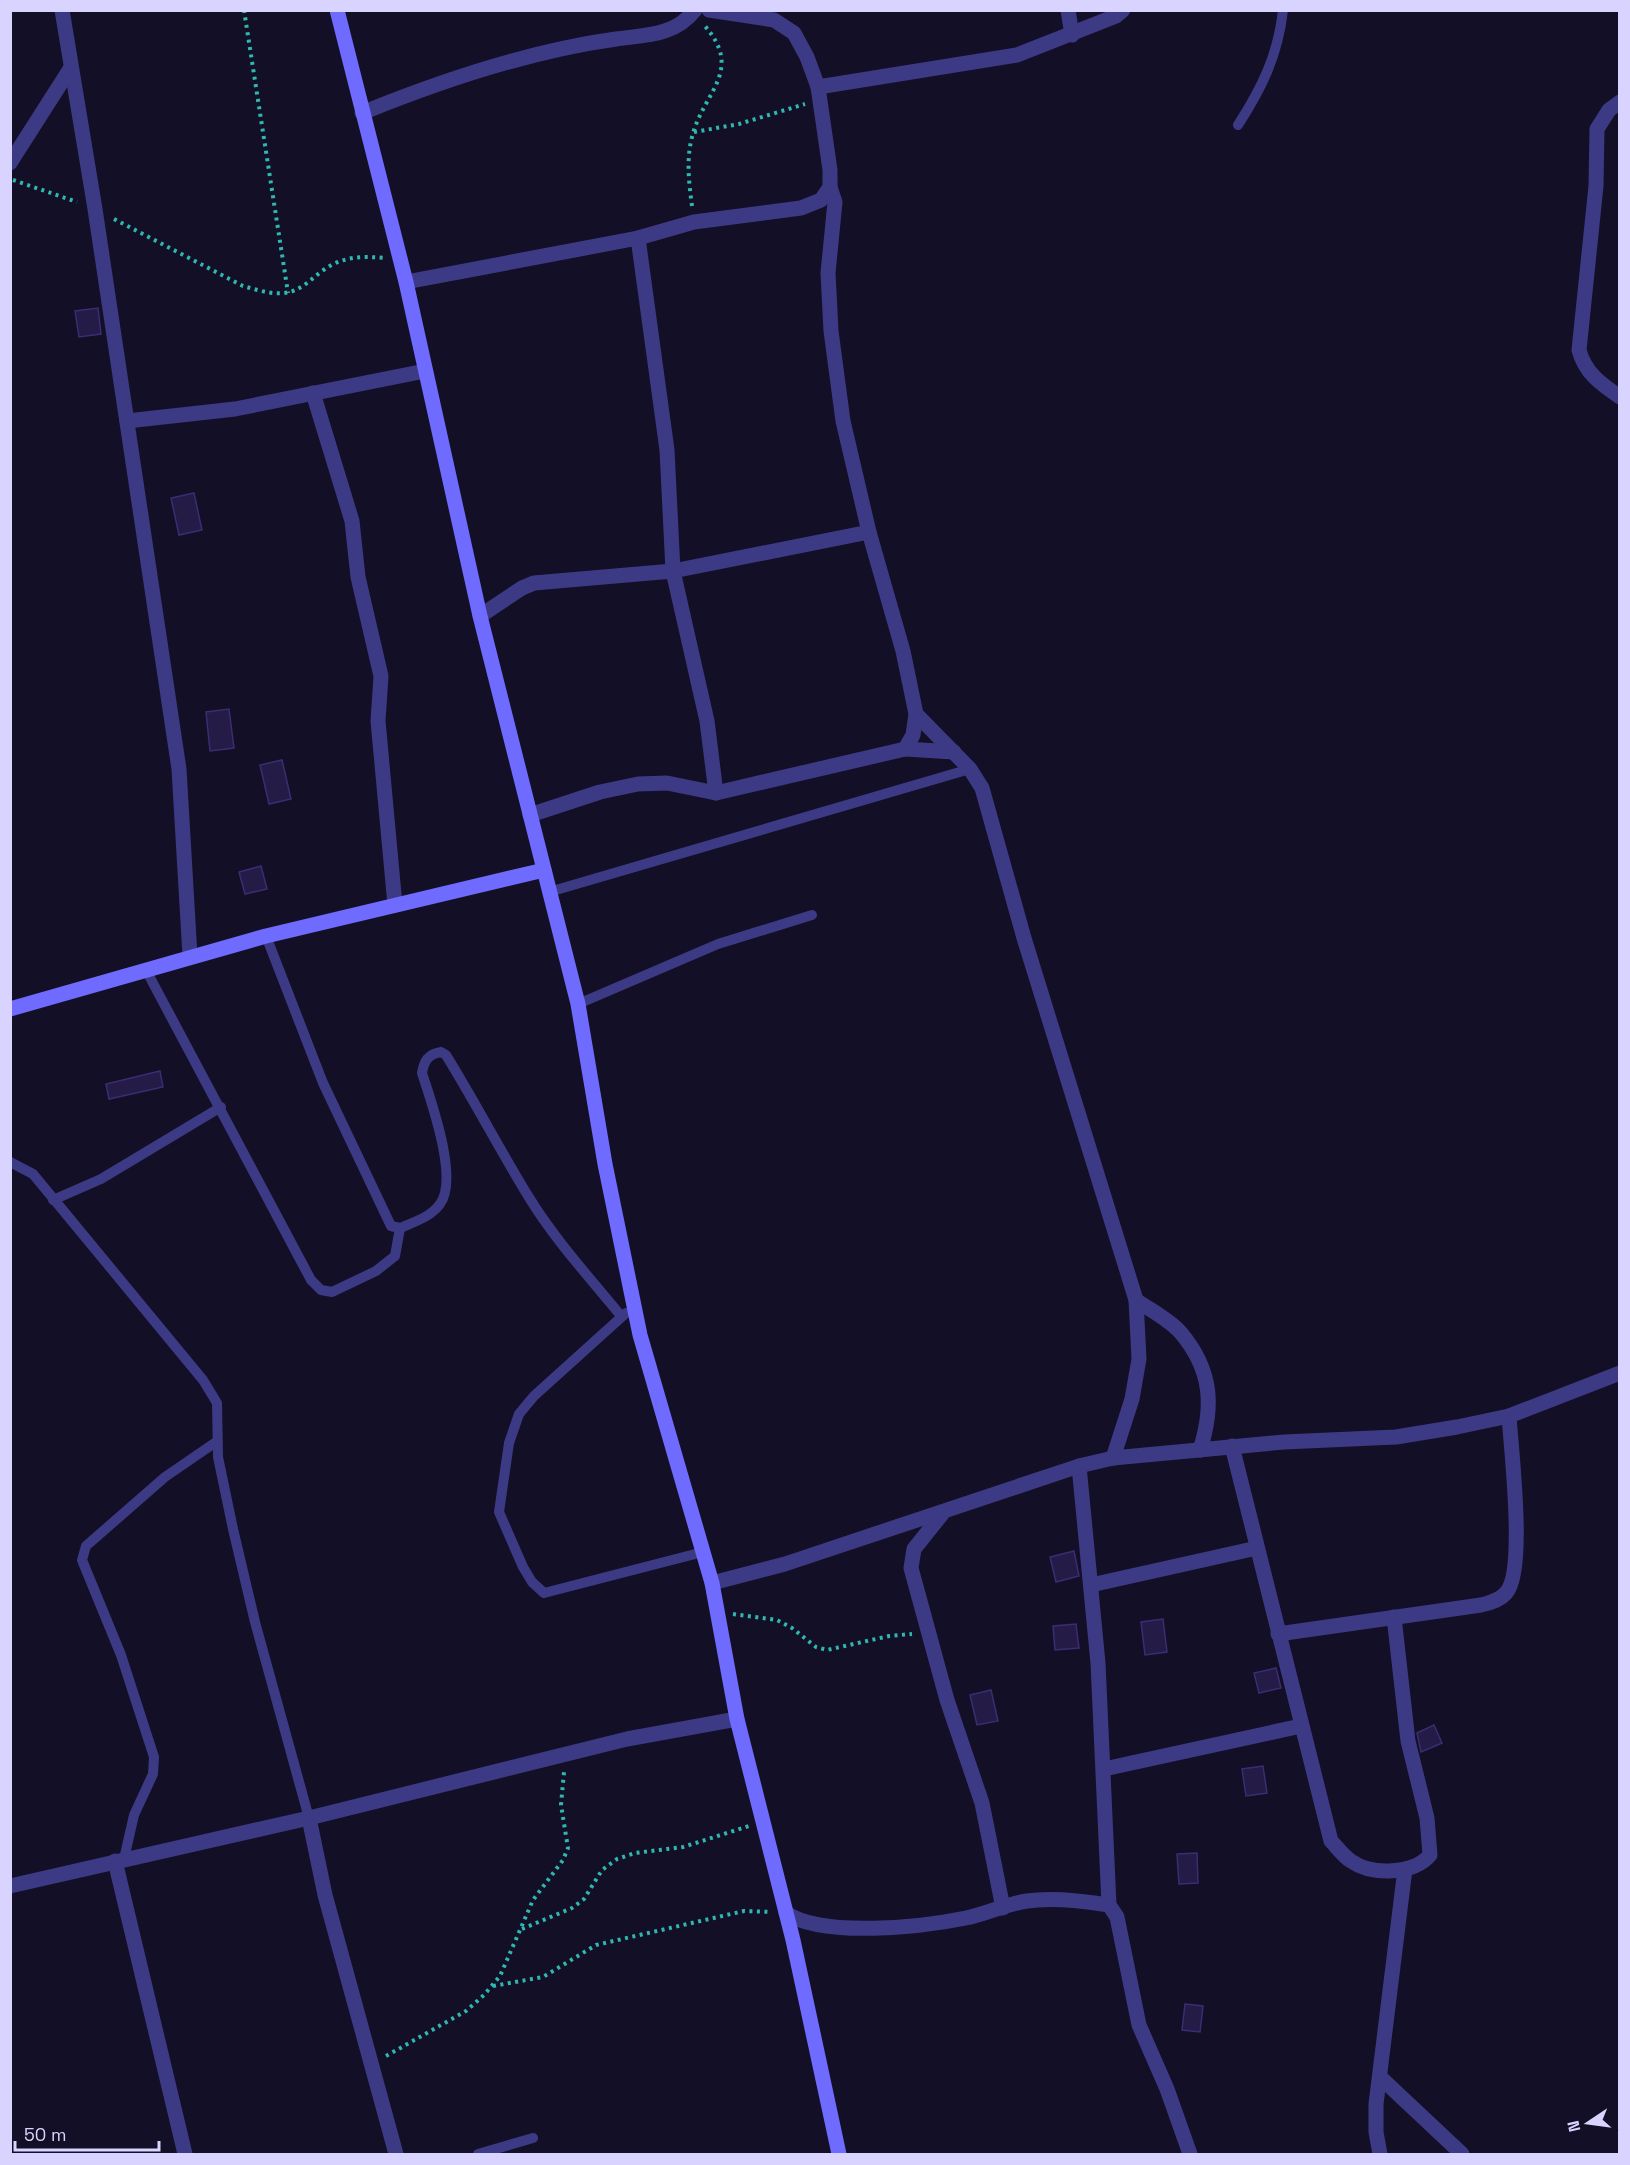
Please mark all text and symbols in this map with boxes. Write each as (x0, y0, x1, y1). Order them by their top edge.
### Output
north arrow (1558, 2093, 1618, 2153)
scale bar (15, 2114, 159, 2152)
text: N (1562, 2119, 1585, 2134)
text: 50 m (24, 2123, 66, 2146)

